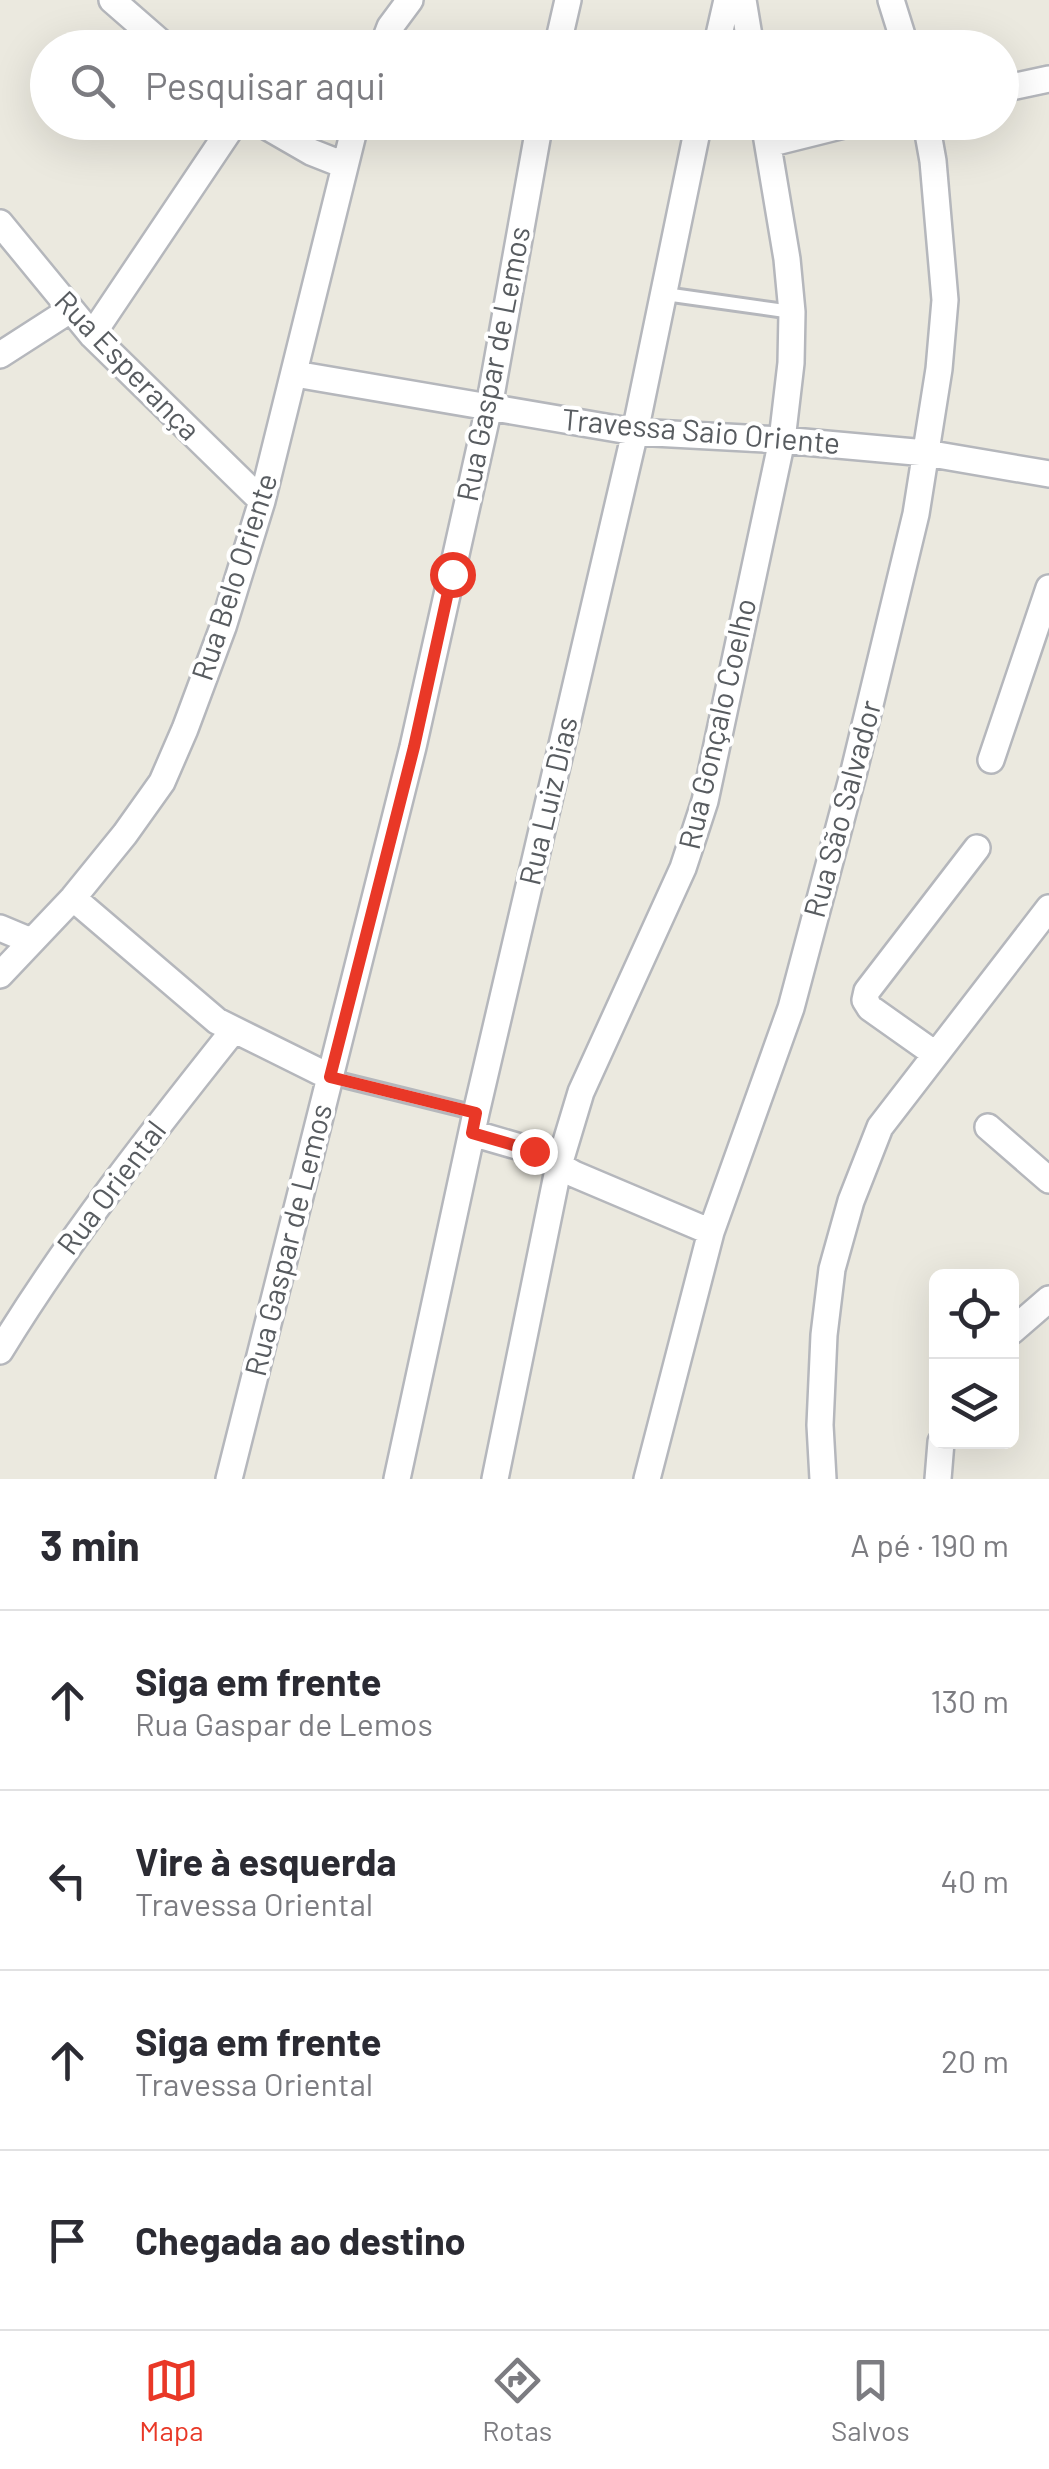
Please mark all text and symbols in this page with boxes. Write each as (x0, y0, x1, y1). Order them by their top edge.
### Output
search box (30, 30, 1019, 140)
icon: search (65, 58, 120, 113)
text: Pesquisar aqui (145, 62, 386, 108)
street label: Rua Gaspar de Lemos (448, 223, 536, 504)
street label: Rua Esperança (48, 282, 209, 447)
street label: Travessa Saio Oriente (560, 400, 842, 460)
street label: Rua Belo Oriente (183, 468, 284, 685)
route start (430, 552, 476, 598)
street label: Rua Gonçalo Coelho (670, 595, 762, 853)
street label: Rua São Salvador (795, 696, 887, 921)
street label: Rua Luiz Dias (510, 713, 584, 888)
street label: Rua Gaspar de Lemos (236, 1100, 338, 1379)
street label: Rua Oriental (48, 1113, 172, 1261)
route end (512, 1129, 558, 1175)
map controls (929, 1269, 1019, 1449)
button: locate (929, 1269, 1019, 1359)
button: layers (929, 1359, 1019, 1449)
text: 3 min (40, 1519, 140, 1569)
text: A pé · 190 m (850, 1525, 1009, 1563)
text: Siga em frente (135, 1658, 381, 1704)
icon: ahead (40, 1673, 95, 1728)
text: 130 m (930, 1681, 1009, 1719)
text: Rua Gaspar de Lemos (135, 1704, 433, 1742)
text: Vire à esquerda (135, 1838, 397, 1884)
icon: left (40, 1853, 95, 1908)
text: 40 m (940, 1861, 1009, 1899)
text: Travessa Oriental (135, 1884, 373, 1922)
text: Siga em frente (135, 2018, 381, 2064)
icon: ahead (40, 2033, 95, 2088)
text: 20 m (941, 2041, 1009, 2079)
text: Travessa Oriental (135, 2064, 373, 2102)
icon: arrive (40, 2213, 95, 2268)
text: Chegada ao destino (135, 2217, 466, 2263)
tab: Mapa (139, 2353, 203, 2447)
tab: Rotas (482, 2353, 552, 2447)
tab: Salvos (831, 2353, 910, 2447)

